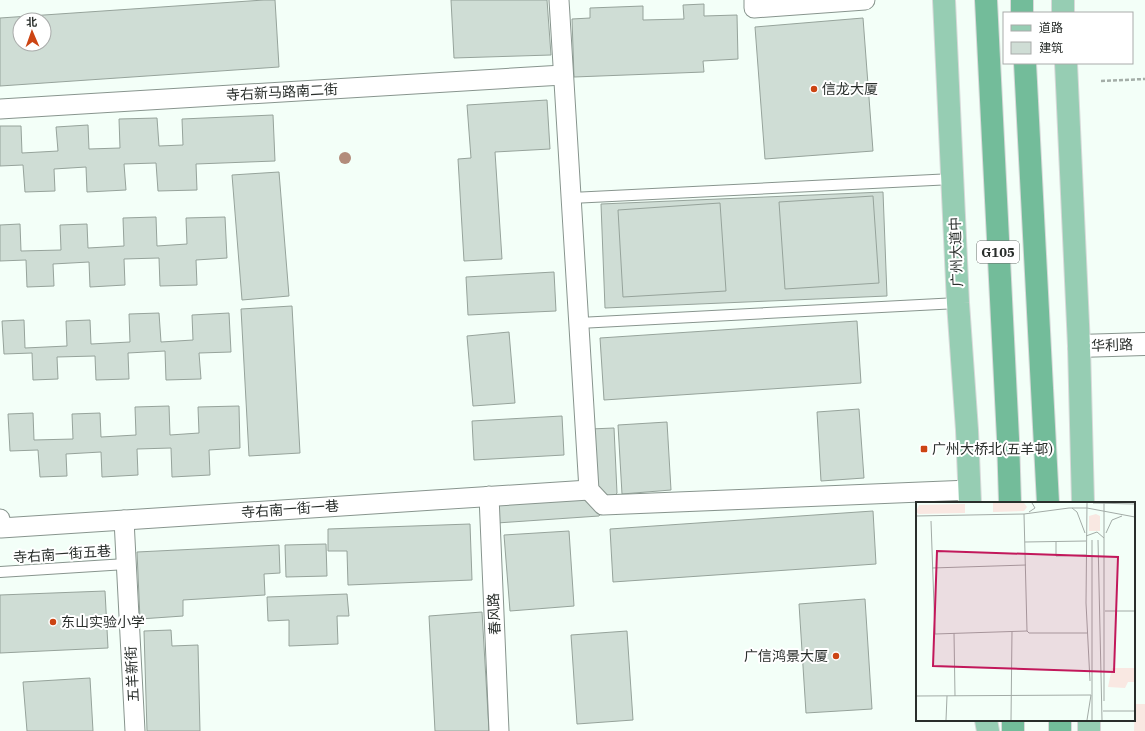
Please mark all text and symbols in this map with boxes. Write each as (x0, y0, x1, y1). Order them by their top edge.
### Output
north arrow (12, 12, 52, 52)
legend (1003, 12, 1133, 64)
text: 北 (26, 15, 37, 29)
text: 道路 (1039, 20, 1063, 35)
text: 建筑 (1039, 40, 1063, 55)
street label: 寺右新马路南二街 (226, 80, 338, 104)
place label: 信龙大厦 (822, 80, 878, 98)
marker: 信龙大厦 (809, 84, 819, 94)
street label: 广州大道中 (946, 217, 966, 287)
road number: G105 (977, 241, 1019, 263)
street label: 华利路 (1091, 335, 1133, 355)
place label: 广州大桥北(五羊邨) (932, 440, 1053, 458)
marker: 广州大桥北(五羊邨) (919, 444, 929, 454)
street label: 寺右南一街一巷 (240, 497, 340, 521)
inset map (916, 502, 1135, 721)
street label: 寺右南一街五巷 (12, 542, 112, 566)
street label: 春风路 (484, 593, 504, 635)
place label: 东山实验小学 (61, 613, 145, 631)
marker: 东山实验小学 (48, 617, 58, 627)
street label: 五羊新街 (122, 646, 142, 702)
place label: 广信鸿景大厦 (744, 647, 828, 665)
marker: 广信鸿景大厦 (831, 651, 841, 661)

